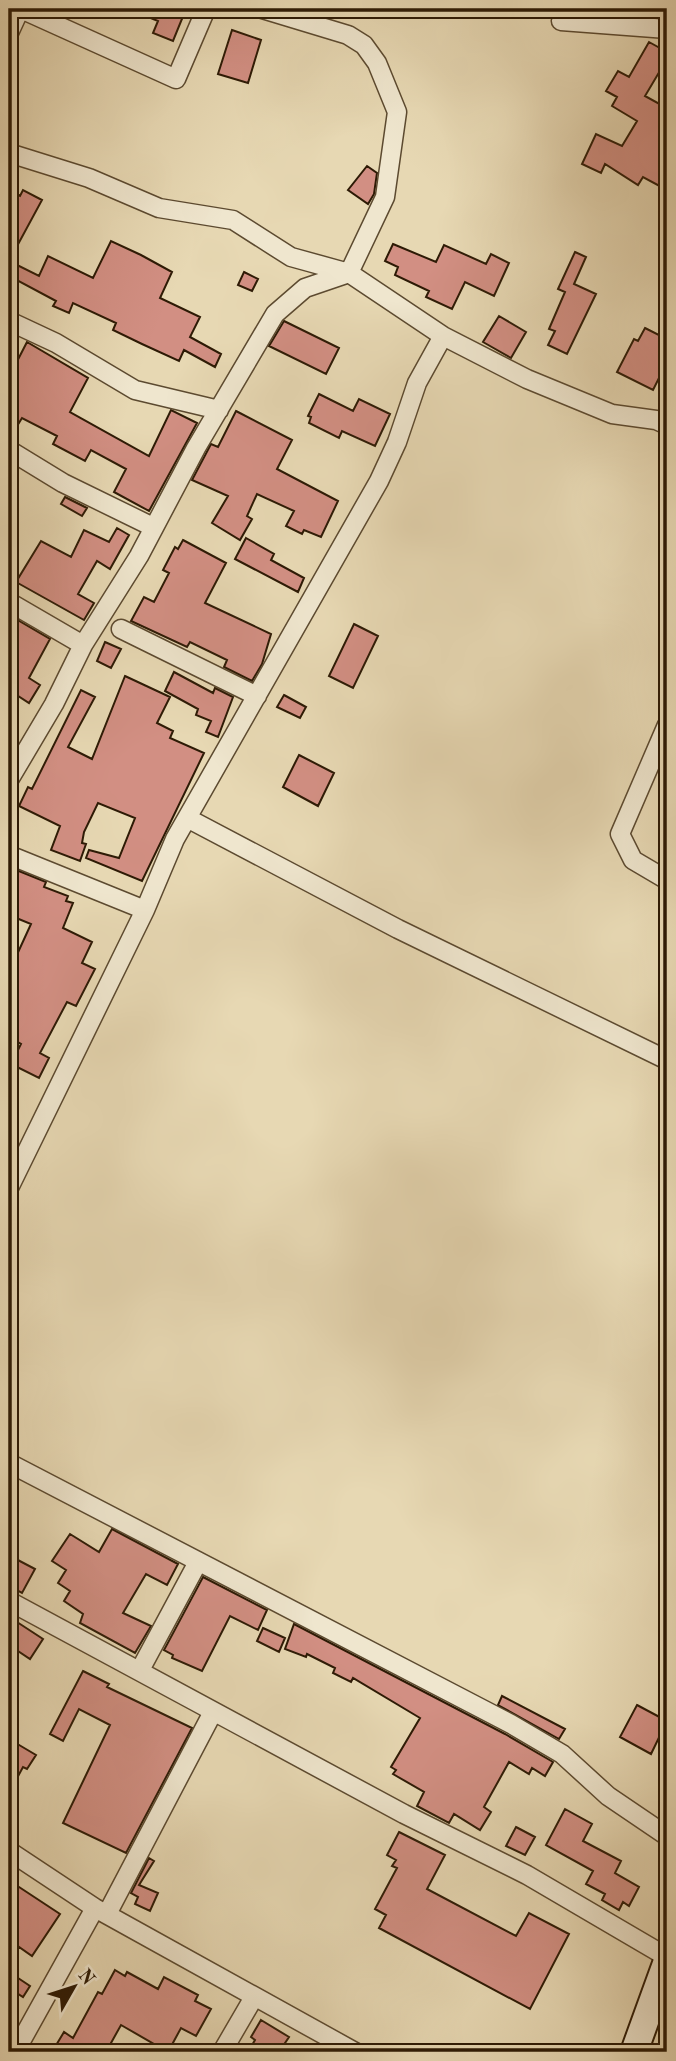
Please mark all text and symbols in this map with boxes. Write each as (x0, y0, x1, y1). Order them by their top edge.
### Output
north arrow (38, 1952, 108, 2022)
text: N (73, 1966, 98, 1990)

